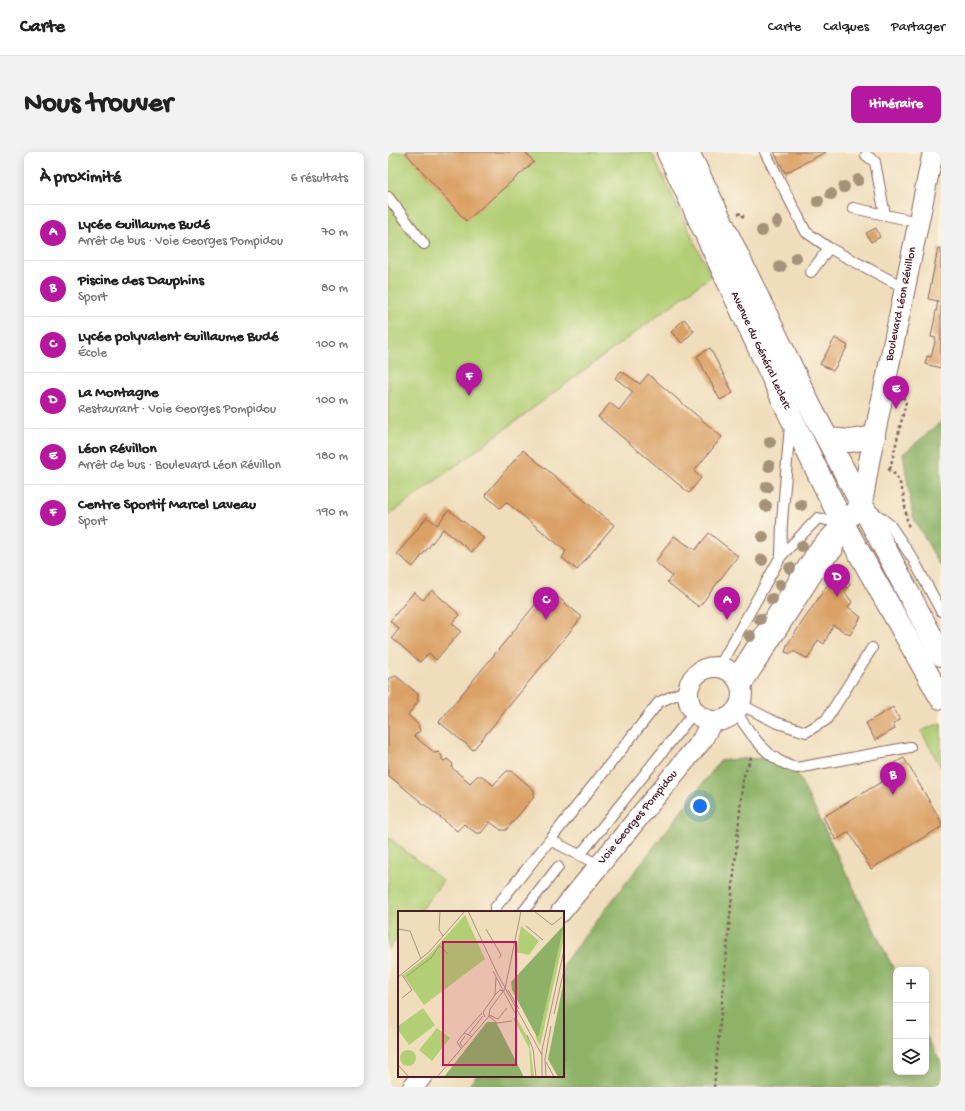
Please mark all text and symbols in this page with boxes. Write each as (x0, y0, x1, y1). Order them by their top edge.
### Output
text: Carte (20, 16, 65, 39)
text: Carte (768, 19, 801, 36)
text: Calques (823, 19, 869, 36)
text: Partager (891, 19, 945, 36)
button: Itinéraire (851, 86, 941, 123)
text: Nous trouver (24, 88, 173, 121)
text: À proximité (40, 168, 121, 188)
text: 6 résultats (291, 171, 348, 186)
text: Lycée Guillaume Budé (78, 216, 210, 234)
text: A (49, 225, 57, 240)
text: 70 m (322, 225, 348, 240)
text: Arrêt de bus · Voie Georges Pompidou (78, 234, 283, 249)
street label: Boulevard Léon Révillon (883, 245, 920, 363)
text: Piscine des Dauphins (78, 272, 204, 290)
text: B (50, 281, 56, 296)
text: 80 m (321, 281, 348, 296)
street label: Avenue du Général Leclerc (727, 289, 794, 413)
text: Sport (78, 290, 107, 305)
text: Lycée polyvalent Guillaume Budé (78, 328, 279, 346)
text: C (49, 337, 57, 352)
text: 100 m (316, 337, 348, 352)
text: École (78, 346, 107, 361)
pin: F (456, 363, 482, 396)
pin: E (883, 376, 909, 409)
text: La Montagne (78, 384, 159, 402)
text: D (49, 393, 57, 408)
text: 100 m (316, 393, 348, 408)
text: Restaurant · Voie Georges Pompidou (78, 402, 276, 417)
text: Léon Révillon (78, 440, 157, 458)
text: E (49, 449, 57, 464)
text: 180 m (316, 449, 348, 464)
text: Arrêt de bus · Boulevard Léon Révillon (78, 458, 281, 473)
text: Centre Sportif Marcel Laveau (78, 496, 256, 514)
text: F (50, 505, 56, 520)
text: 190 m (317, 505, 348, 520)
text: Sport (78, 514, 107, 529)
pin: D (824, 564, 850, 597)
pin: C (533, 587, 559, 620)
pin: A (714, 587, 740, 620)
pin: B (880, 762, 906, 795)
street label: Voie Georges Pompidou (595, 767, 681, 868)
your location (690, 796, 710, 816)
inset map (398, 911, 564, 1077)
map controls (893, 967, 929, 1075)
button: + (893, 967, 929, 1003)
button: − (893, 1003, 929, 1039)
button: layers (893, 1039, 929, 1075)

